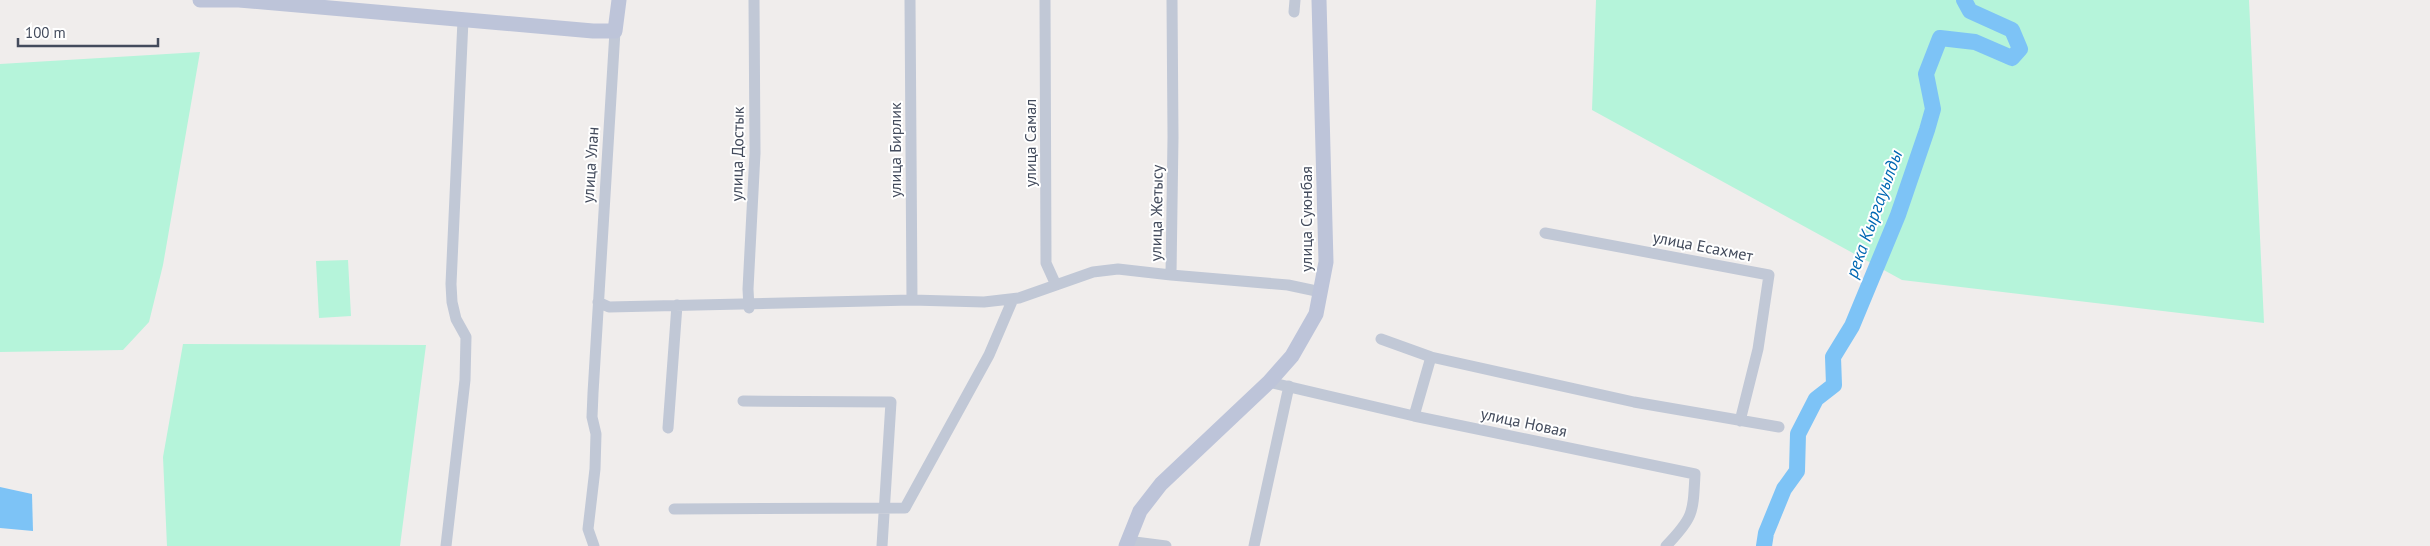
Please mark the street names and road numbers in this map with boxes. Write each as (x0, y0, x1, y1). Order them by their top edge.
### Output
street label: улица Самал (1020, 99, 1040, 187)
street label: улица Бирлик (885, 102, 905, 198)
street label: улица Достык (726, 106, 748, 202)
street label: улица Улан (577, 126, 603, 204)
street label: улица Жетысу (1145, 164, 1167, 262)
street label: улица Суюнбая (1296, 166, 1316, 272)
street label: улица Есахмет (1651, 226, 1755, 266)
street label: улица Новая (1479, 403, 1569, 441)

